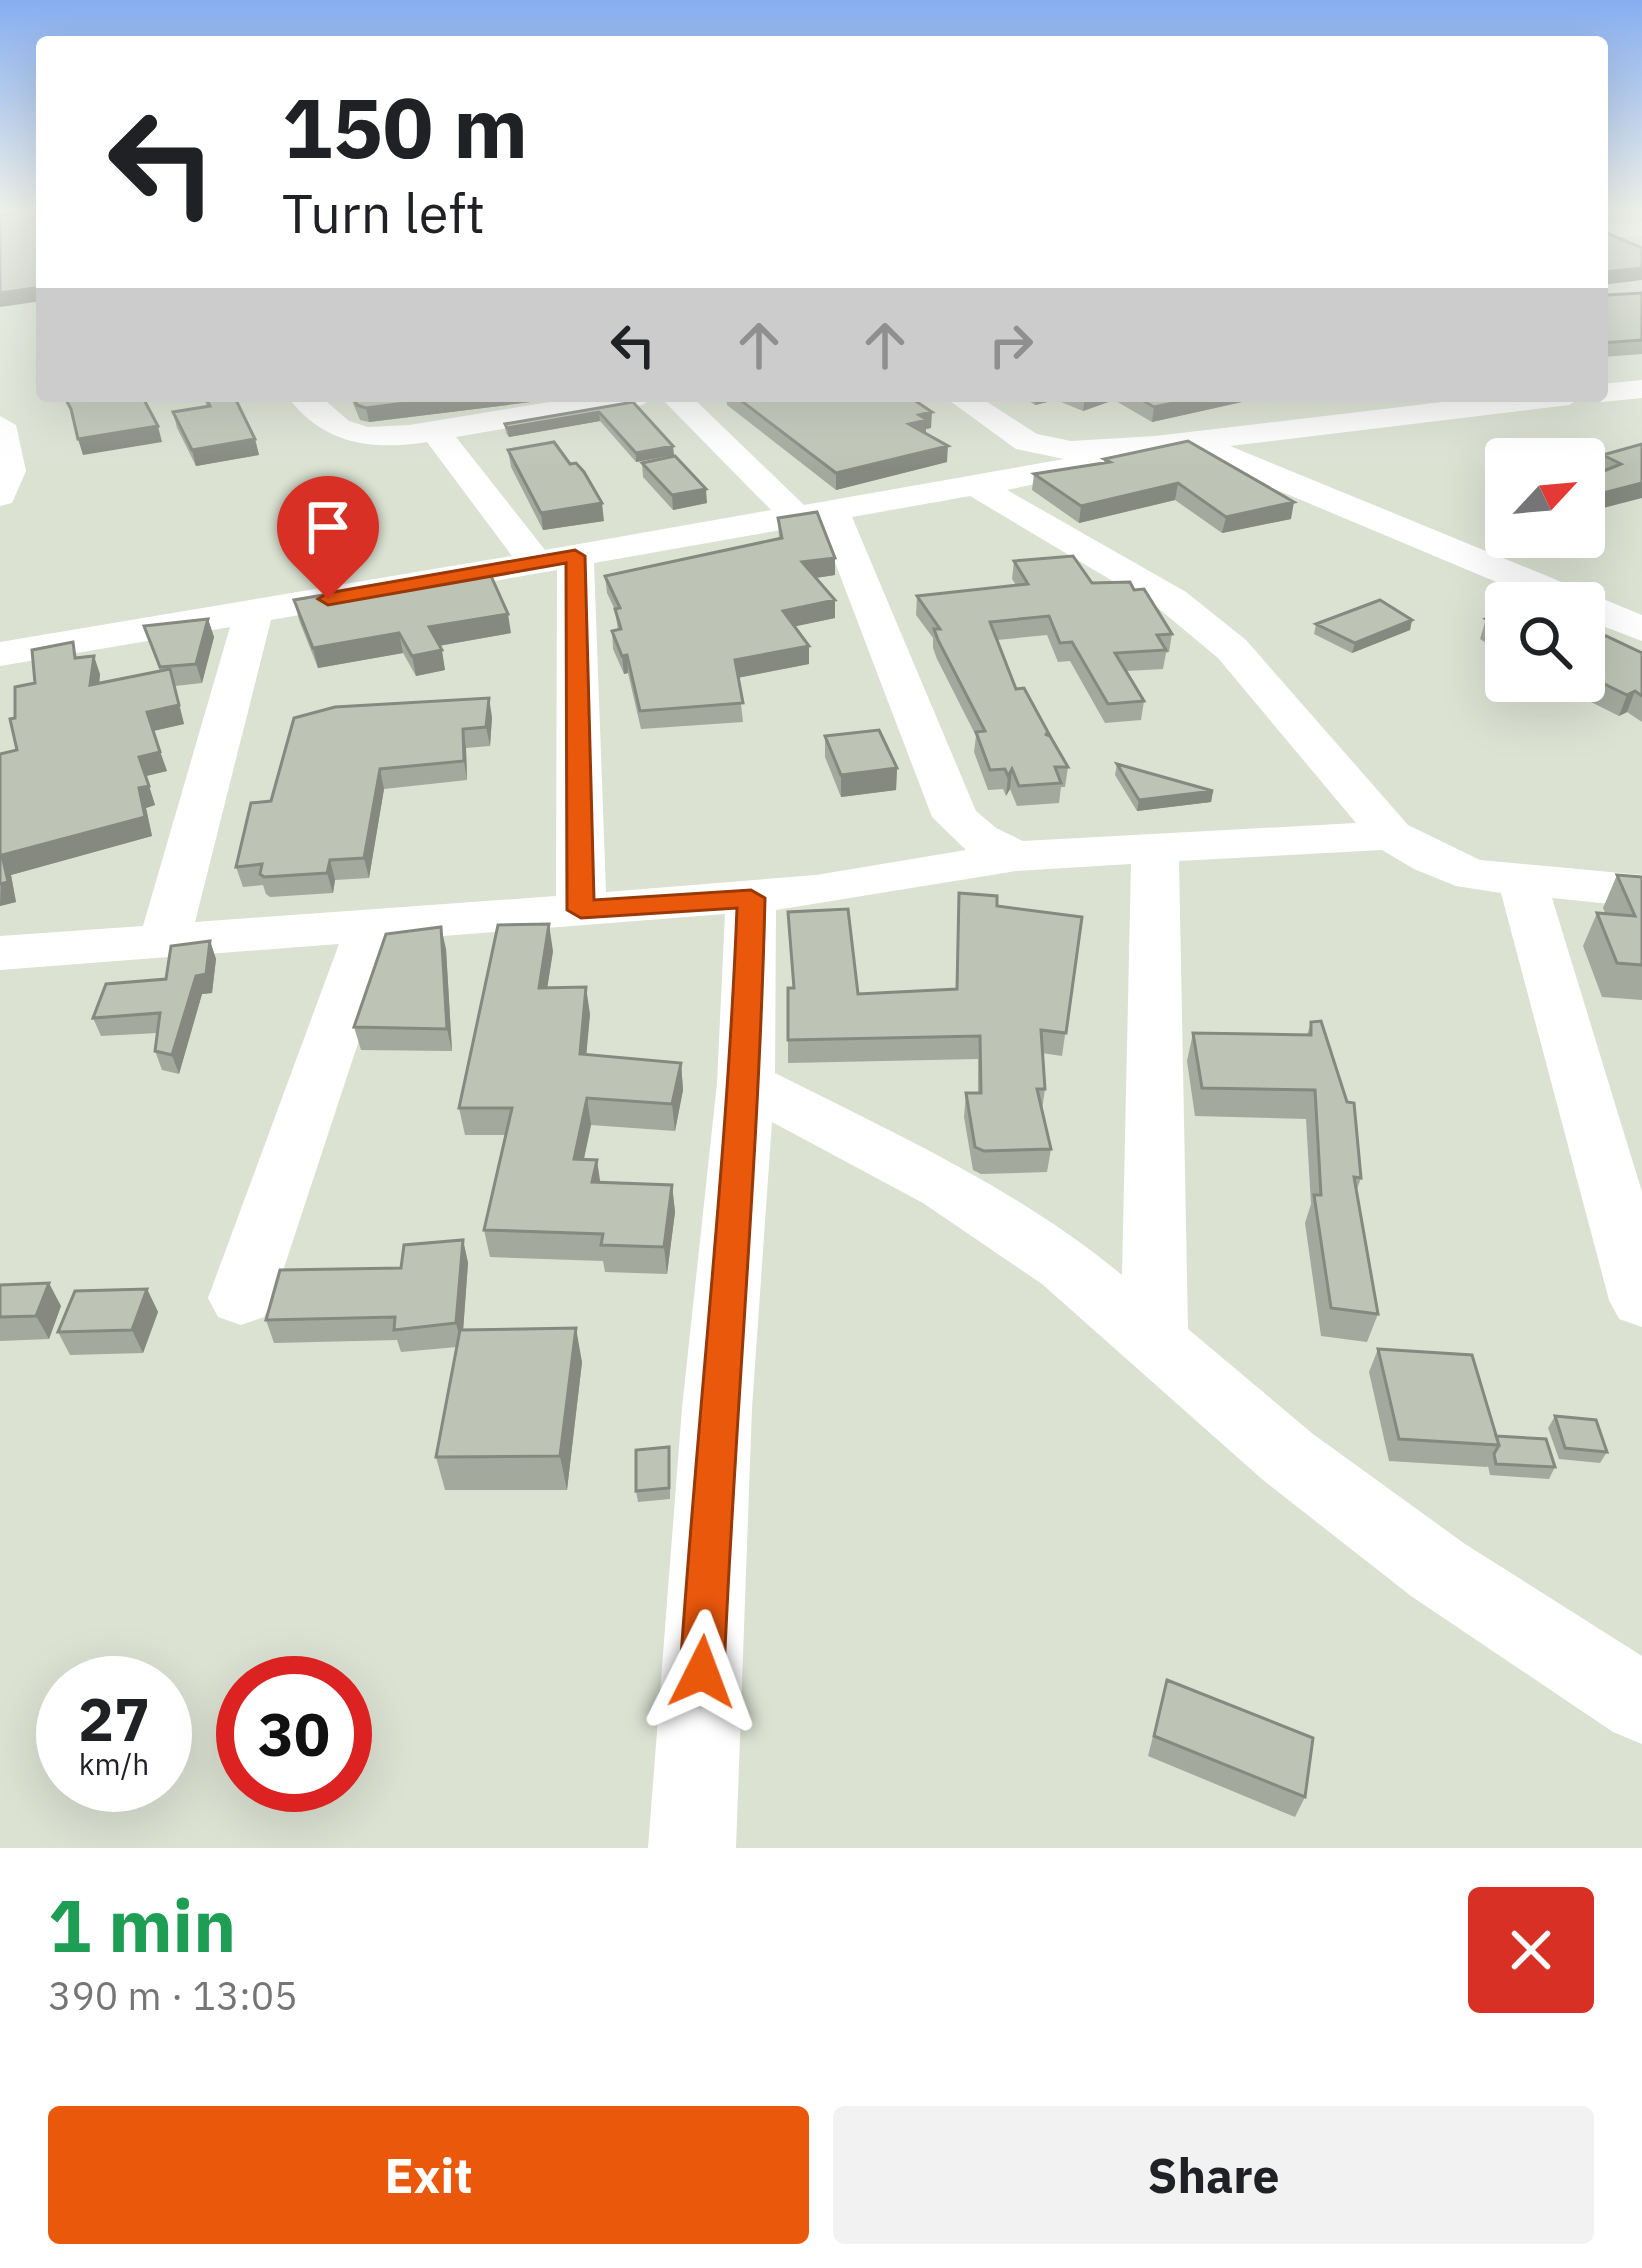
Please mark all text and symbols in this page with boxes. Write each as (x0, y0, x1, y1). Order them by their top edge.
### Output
text: 150 m (282, 72, 528, 181)
icon: left (84, 84, 240, 240)
text: Turn left (282, 178, 485, 248)
icon: left (600, 312, 666, 378)
icon: ahead (726, 312, 792, 378)
icon: ahead (852, 312, 918, 378)
icon: right (978, 312, 1044, 378)
north arrow (1485, 438, 1605, 558)
map controls (1485, 438, 1605, 702)
pin (277, 476, 379, 599)
icon: arrive (295, 494, 361, 560)
button: search (1485, 582, 1605, 702)
position arrow (639, 1609, 765, 1735)
speed limit sign: 30 (216, 1656, 372, 1812)
text: 27 (78, 1679, 150, 1758)
text: km/h (79, 1744, 149, 1783)
text: 1 min (48, 1878, 236, 1972)
button: close (1468, 1887, 1594, 2013)
text: 390 m · 13:05 (48, 1970, 298, 2021)
button: Exit (48, 2106, 809, 2244)
button: Share (833, 2106, 1594, 2244)

